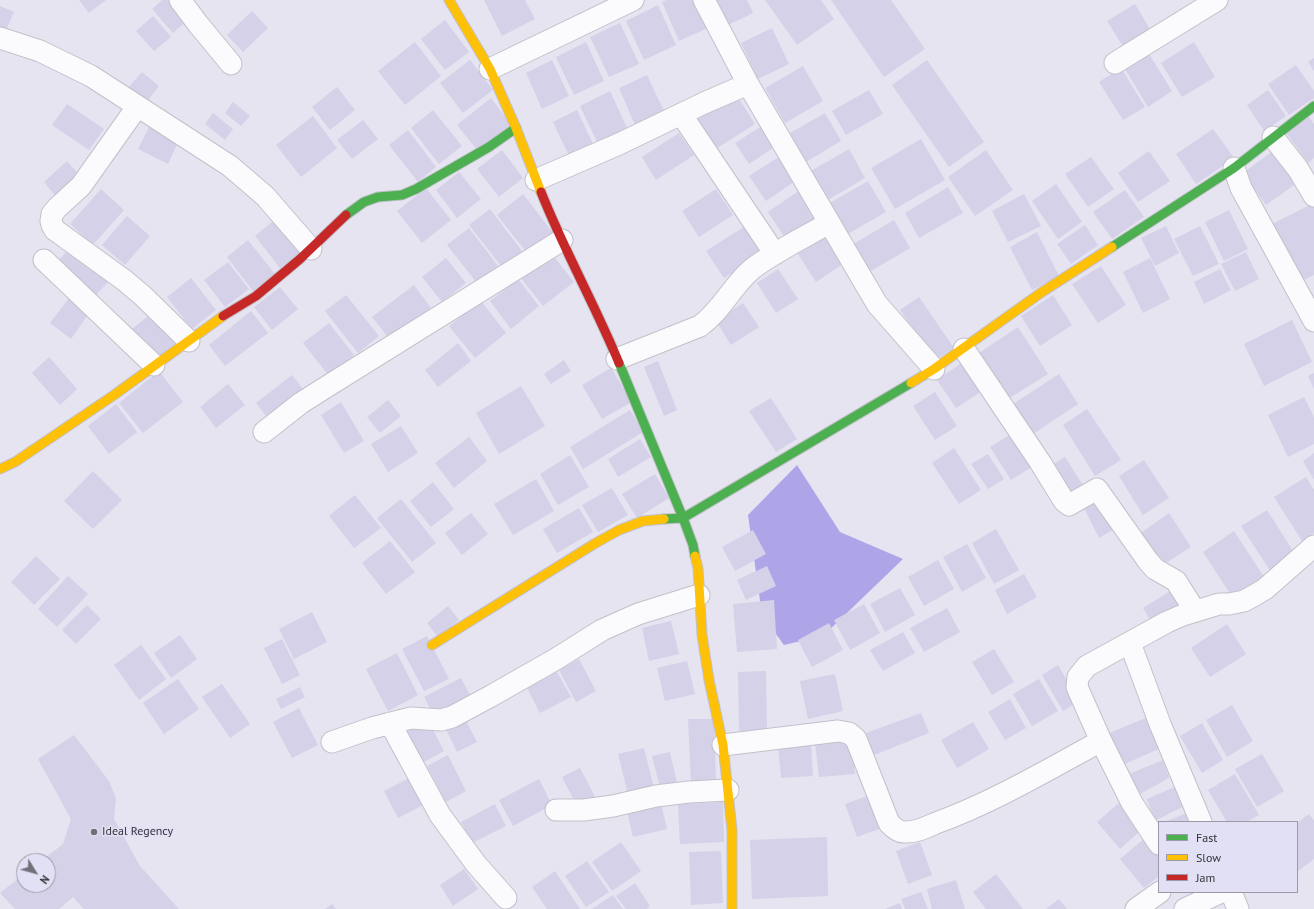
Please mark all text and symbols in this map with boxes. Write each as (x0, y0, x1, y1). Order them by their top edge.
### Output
legend (1158, 821, 1298, 893)
place label: Ideal Regency (102, 825, 173, 839)
marker: Ideal Regency (89, 827, 99, 837)
text: Fast (1196, 830, 1217, 845)
text: Slow (1196, 850, 1221, 865)
north arrow (16, 853, 56, 893)
text: Jam (1196, 870, 1215, 885)
text: N (37, 873, 53, 887)

